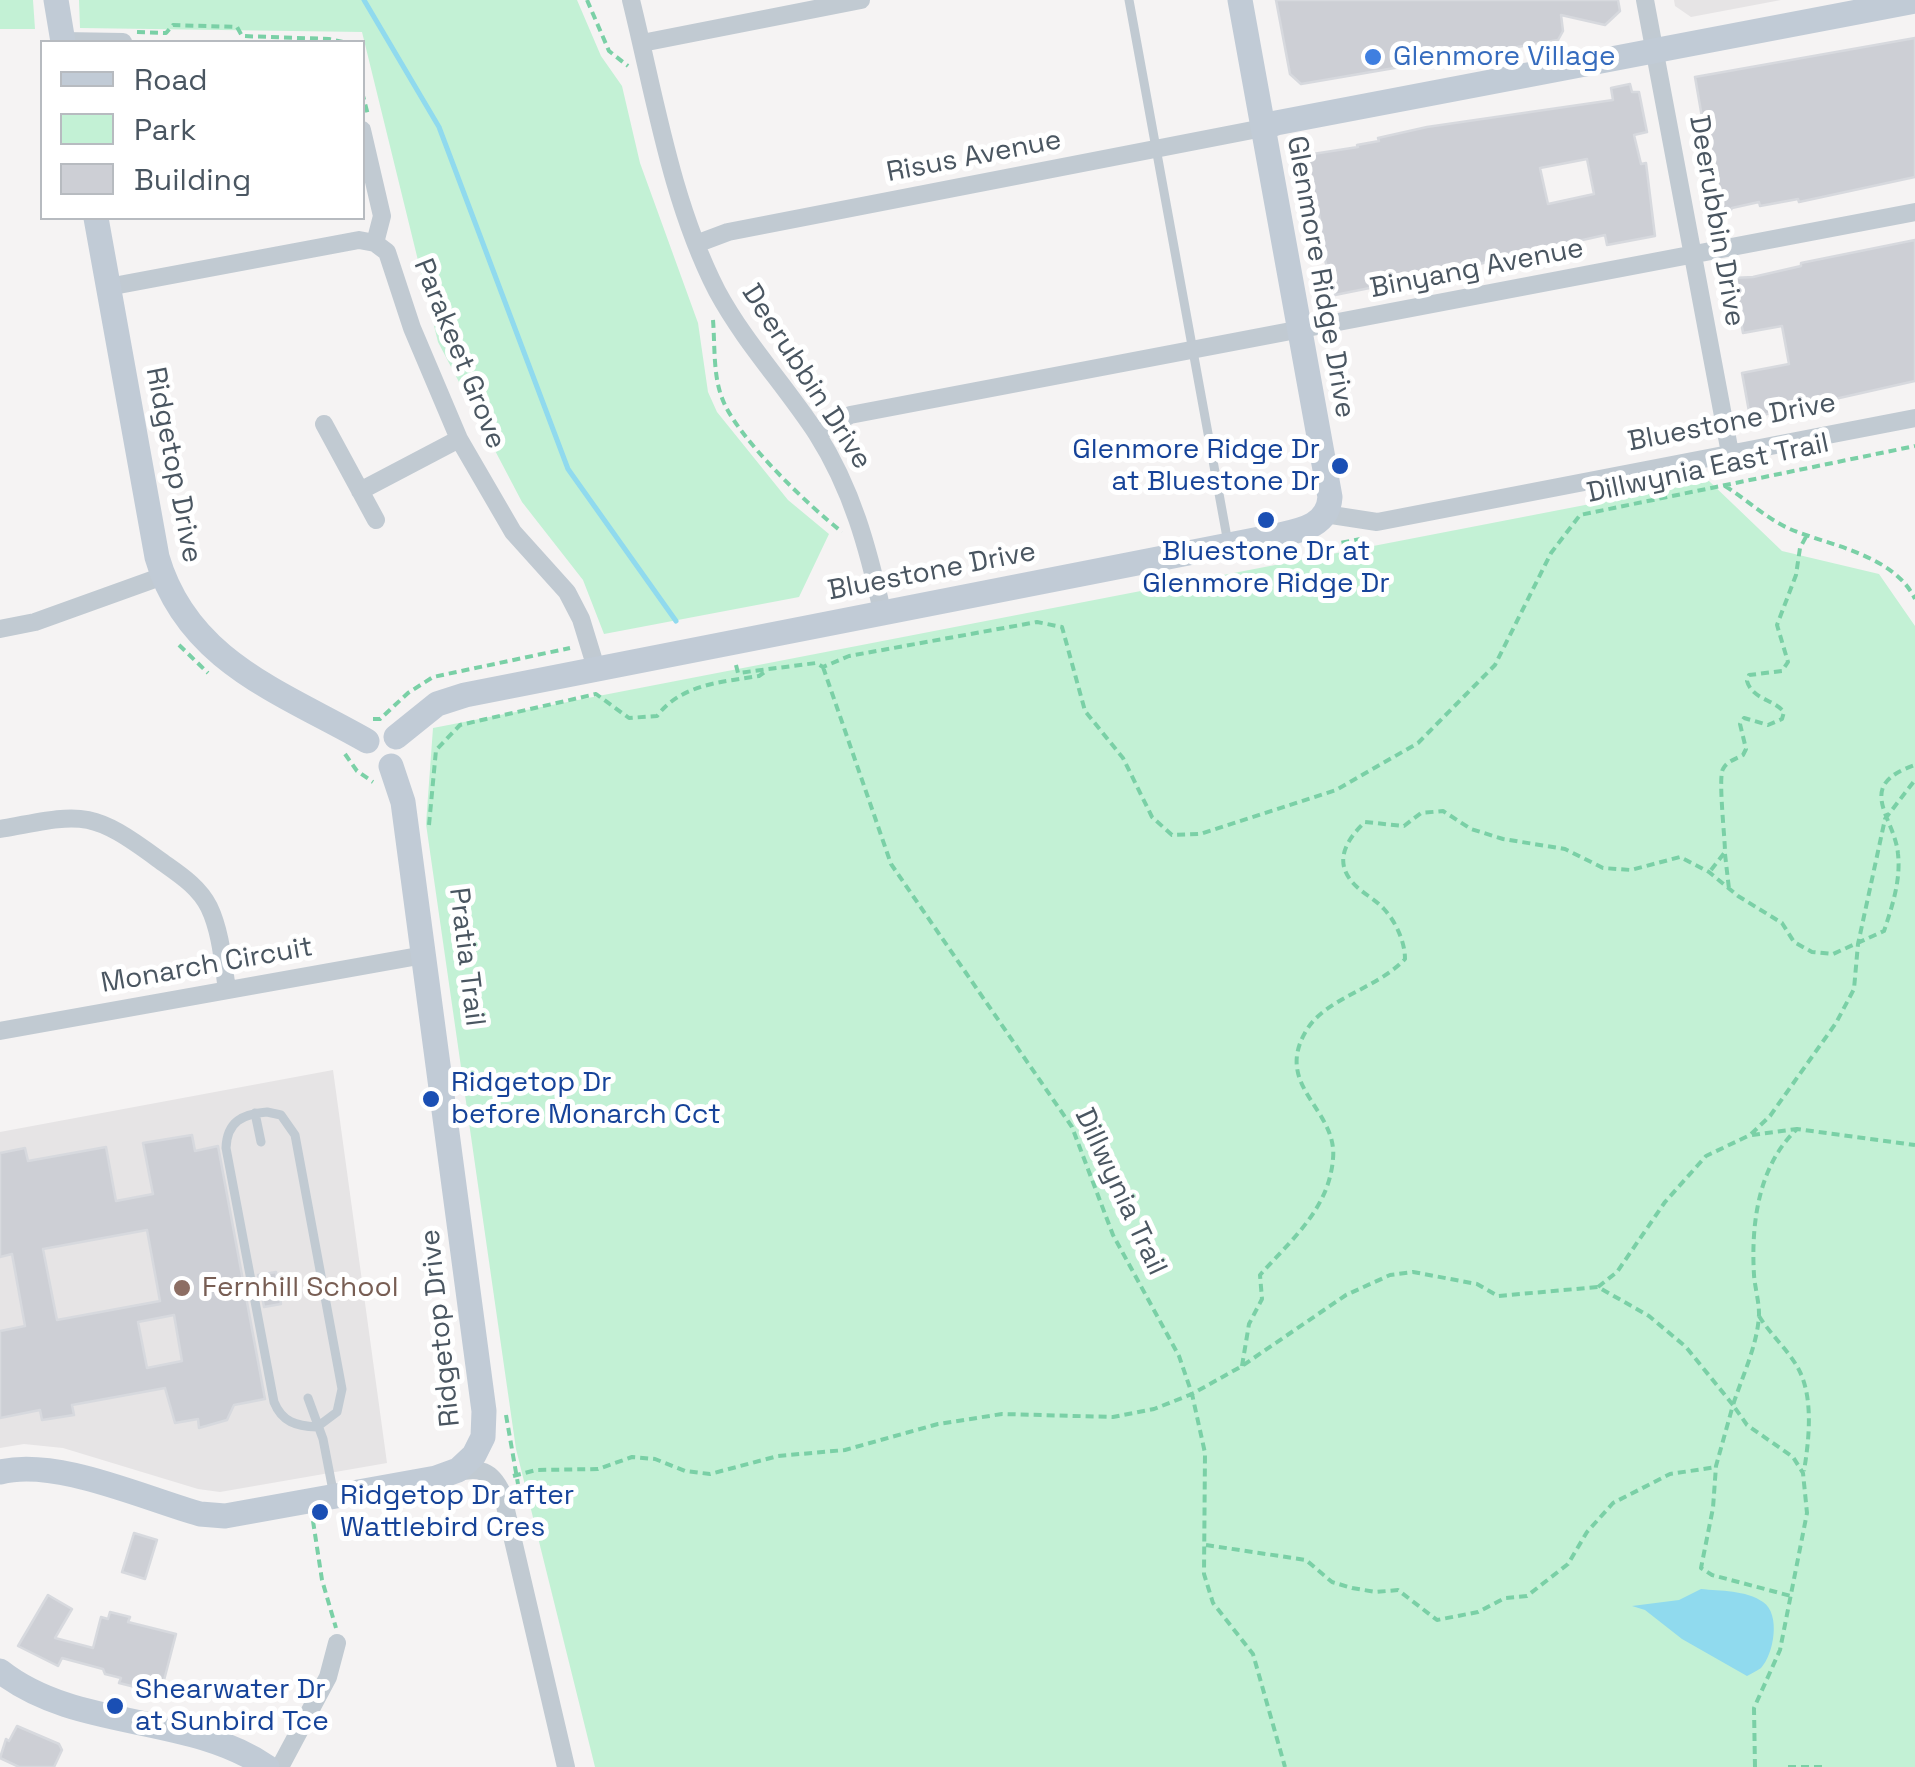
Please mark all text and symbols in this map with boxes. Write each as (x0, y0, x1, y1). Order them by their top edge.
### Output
legend (40, 40, 365, 220)
place label: Glenmore Village (1393, 40, 1615, 74)
marker: Glenmore Village (1362, 46, 1384, 68)
text: Road (134, 60, 208, 99)
text: Park (134, 110, 196, 149)
street label: Deerubbin Drive (1681, 113, 1751, 329)
street label: Risus Avenue (884, 124, 1064, 190)
street label: Glenmore Ridge Drive (1279, 133, 1361, 421)
text: Building (134, 160, 251, 199)
street label: Binyang Avenue (1367, 232, 1587, 306)
street label: Parakeet Grove (406, 254, 512, 454)
street label: Deerubbin Drive (734, 278, 878, 476)
street label: Ridgetop Drive (138, 364, 208, 566)
street label: Bluestone Drive (1625, 386, 1839, 460)
street label: Dillwynia East Trail (1584, 427, 1832, 511)
place label: Glenmore Ridge Dr at Bluestone Dr (1072, 433, 1320, 499)
marker: Glenmore Ridge Dr at Bluestone Dr (1329, 455, 1351, 477)
marker: Bluestone Dr at Glenmore Ridge Dr (1255, 509, 1277, 531)
street label: Bluestone Drive (825, 535, 1039, 609)
place label: Bluestone Dr at Glenmore Ridge Dr (1142, 535, 1390, 601)
street label: Pratia Trail (441, 886, 491, 1028)
street label: Monarch Circuit (98, 931, 316, 1001)
place label: Ridgetop Dr before Monarch Cct (451, 1066, 721, 1132)
marker: Ridgetop Dr before Monarch Cct (420, 1088, 442, 1110)
street label: Dillwynia Trail (1067, 1103, 1173, 1281)
street label: Ridgetop Drive (414, 1228, 468, 1428)
place label: Fernhill School (202, 1271, 399, 1305)
marker: Fernhill School (171, 1277, 193, 1299)
place label: Ridgetop Dr after Wattlebird Cres (340, 1479, 574, 1545)
marker: Ridgetop Dr after Wattlebird Cres (309, 1501, 331, 1523)
place label: Shearwater Dr at Sunbird Tce (135, 1673, 329, 1739)
marker: Shearwater Dr at Sunbird Tce (104, 1695, 126, 1717)

